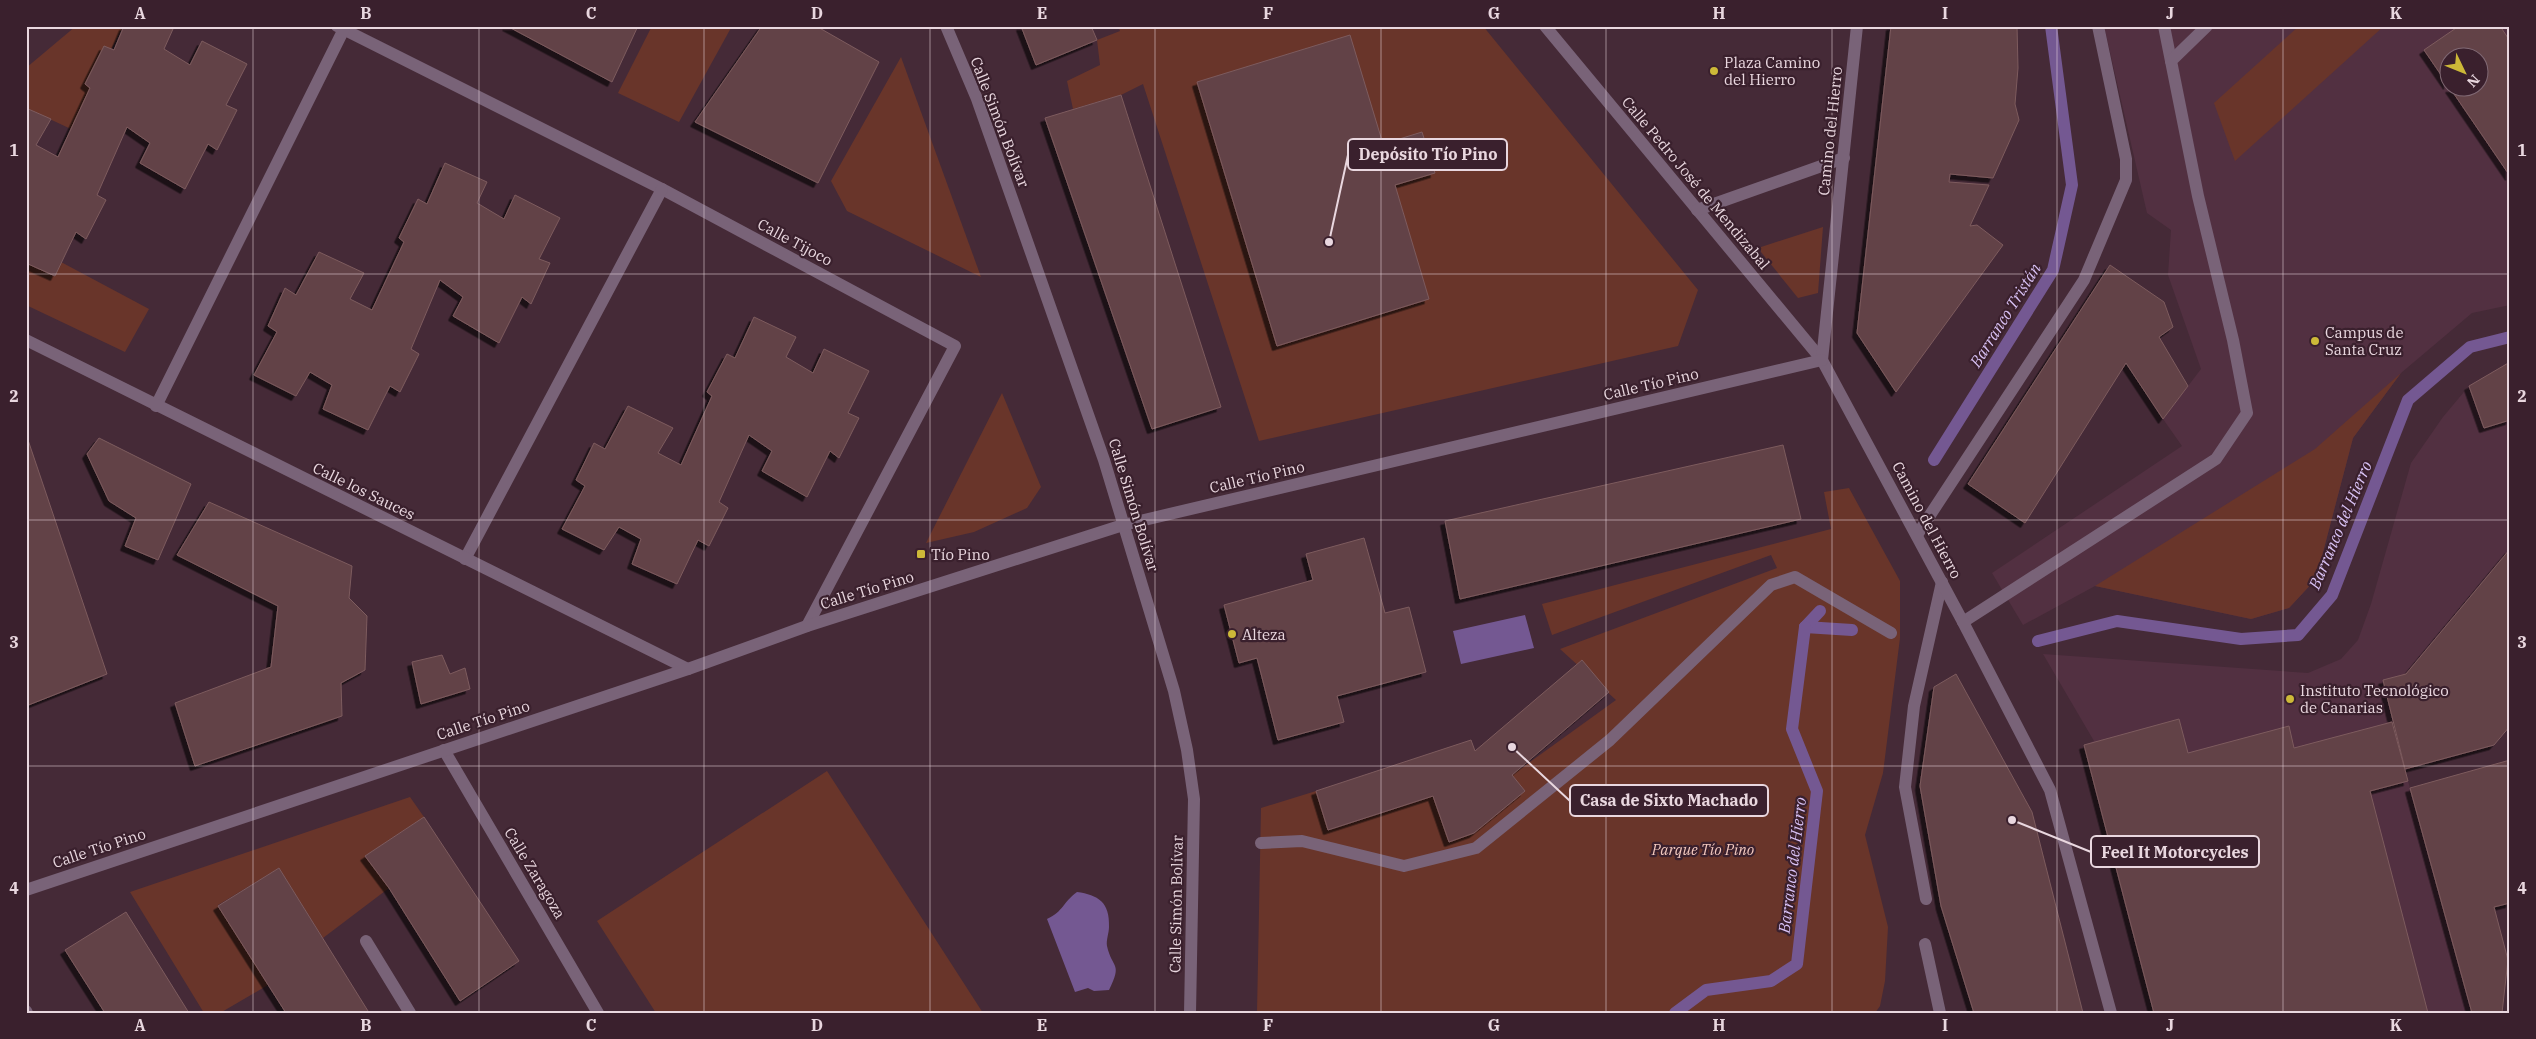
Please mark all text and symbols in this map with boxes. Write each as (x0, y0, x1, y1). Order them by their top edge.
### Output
text: A (134, 3, 146, 23)
text: B (360, 3, 372, 23)
text: C (586, 3, 596, 23)
text: D (811, 3, 823, 23)
text: E (1037, 3, 1047, 23)
text: F (1263, 3, 1273, 23)
text: G (1488, 3, 1500, 23)
text: H (1713, 3, 1726, 23)
text: I (1942, 3, 1948, 23)
text: J (2166, 3, 2174, 23)
text: K (2390, 3, 2403, 23)
north arrow (2438, 48, 2488, 98)
place label: Plaza Camino del Hierro (1724, 53, 1820, 89)
street label: Calle Simón Bolívar (966, 54, 1034, 190)
marker: Plaza Camino del Hierro (1708, 65, 1720, 77)
street label: Camino del Hierro (1814, 65, 1846, 197)
text: N (2463, 71, 2484, 91)
street label: Calle Pedro José de Mendizabal (1618, 93, 1774, 273)
callout: Depósito Tío Pino (1348, 139, 1507, 170)
text: 1 (9, 140, 19, 160)
text: 1 (2517, 140, 2527, 160)
text: Depósito Tío Pino (1358, 144, 1498, 164)
street label: Calle Tijoco (754, 214, 836, 270)
water label: Barranco Tristán (1965, 259, 2045, 371)
place label: Campus de Santa Cruz (2325, 323, 2404, 359)
marker: Campus de Santa Cruz (2309, 335, 2321, 347)
street label: Calle Tío Pino (1602, 364, 1700, 404)
text: 2 (9, 386, 19, 406)
text: 2 (2517, 386, 2527, 406)
street label: Calle Simón Bolívar (1105, 436, 1163, 574)
street label: Calle Tío Pino (1208, 457, 1306, 497)
street label: Calle los Sauces (310, 458, 418, 524)
street label: Camino del Hierro (1888, 458, 1966, 582)
water label: Barranco del Hierro (2304, 458, 2376, 593)
place label: Tío Pino (931, 545, 990, 564)
marker: Tío Pino (915, 548, 927, 560)
street label: Calle Tío Pino (818, 567, 916, 613)
place label: Alteza (1242, 625, 1286, 644)
marker: Alteza (1226, 628, 1238, 640)
text: 3 (9, 632, 19, 652)
text: 3 (2517, 632, 2527, 652)
place label: Instituto Tecnológico de Canarias (2300, 681, 2449, 717)
marker: Instituto Tecnológico de Canarias (2284, 693, 2296, 705)
street label: Calle Tío Pino (434, 696, 532, 744)
callout: Casa de Sixto Machado (1570, 785, 1768, 816)
text: Casa de Sixto Machado (1580, 790, 1758, 810)
water label: Barranco del Hierro (1774, 796, 1810, 935)
street label: Calle Tío Pino (50, 824, 148, 872)
street label: Calle Zaragoza (500, 824, 570, 922)
street label: Calle Simón Bolívar (1165, 834, 1187, 973)
callout: Feel It Motorcycles (2091, 836, 2259, 867)
park label: Parque Tío Pino (1651, 840, 1754, 859)
text: Feel It Motorcycles (2101, 842, 2249, 862)
text: 4 (9, 878, 19, 898)
text: 4 (2517, 878, 2527, 898)
text: A (134, 1015, 146, 1035)
text: B (360, 1015, 372, 1035)
text: C (586, 1015, 596, 1035)
text: D (811, 1015, 823, 1035)
text: E (1037, 1015, 1047, 1035)
text: F (1263, 1015, 1273, 1035)
text: G (1488, 1015, 1500, 1035)
text: H (1713, 1015, 1726, 1035)
text: I (1942, 1015, 1948, 1035)
text: J (2166, 1015, 2174, 1035)
text: K (2390, 1015, 2403, 1035)

